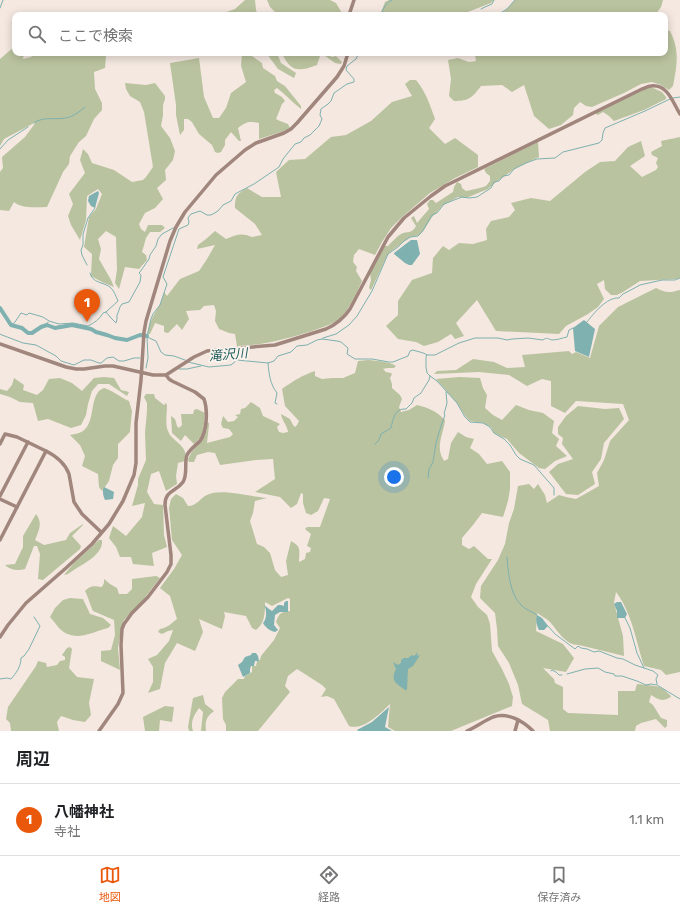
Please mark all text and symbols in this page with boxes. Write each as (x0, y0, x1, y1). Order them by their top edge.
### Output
search box (12, 12, 668, 56)
icon: search (26, 23, 48, 45)
text: ここで検索 (58, 27, 133, 45)
pin: 1 (74, 289, 100, 322)
water label: 滝沢川 (208, 345, 250, 364)
your location (384, 467, 404, 487)
text: 周辺 (16, 749, 50, 769)
text: 八幡神社 (54, 803, 114, 821)
text: 1 (26, 812, 32, 827)
text: 1.1 km (629, 812, 664, 827)
text: 寺社 (54, 824, 80, 839)
tab: 地図 (99, 864, 121, 904)
tab: 経路 (318, 864, 340, 904)
tab: 保存済み (537, 864, 581, 904)

